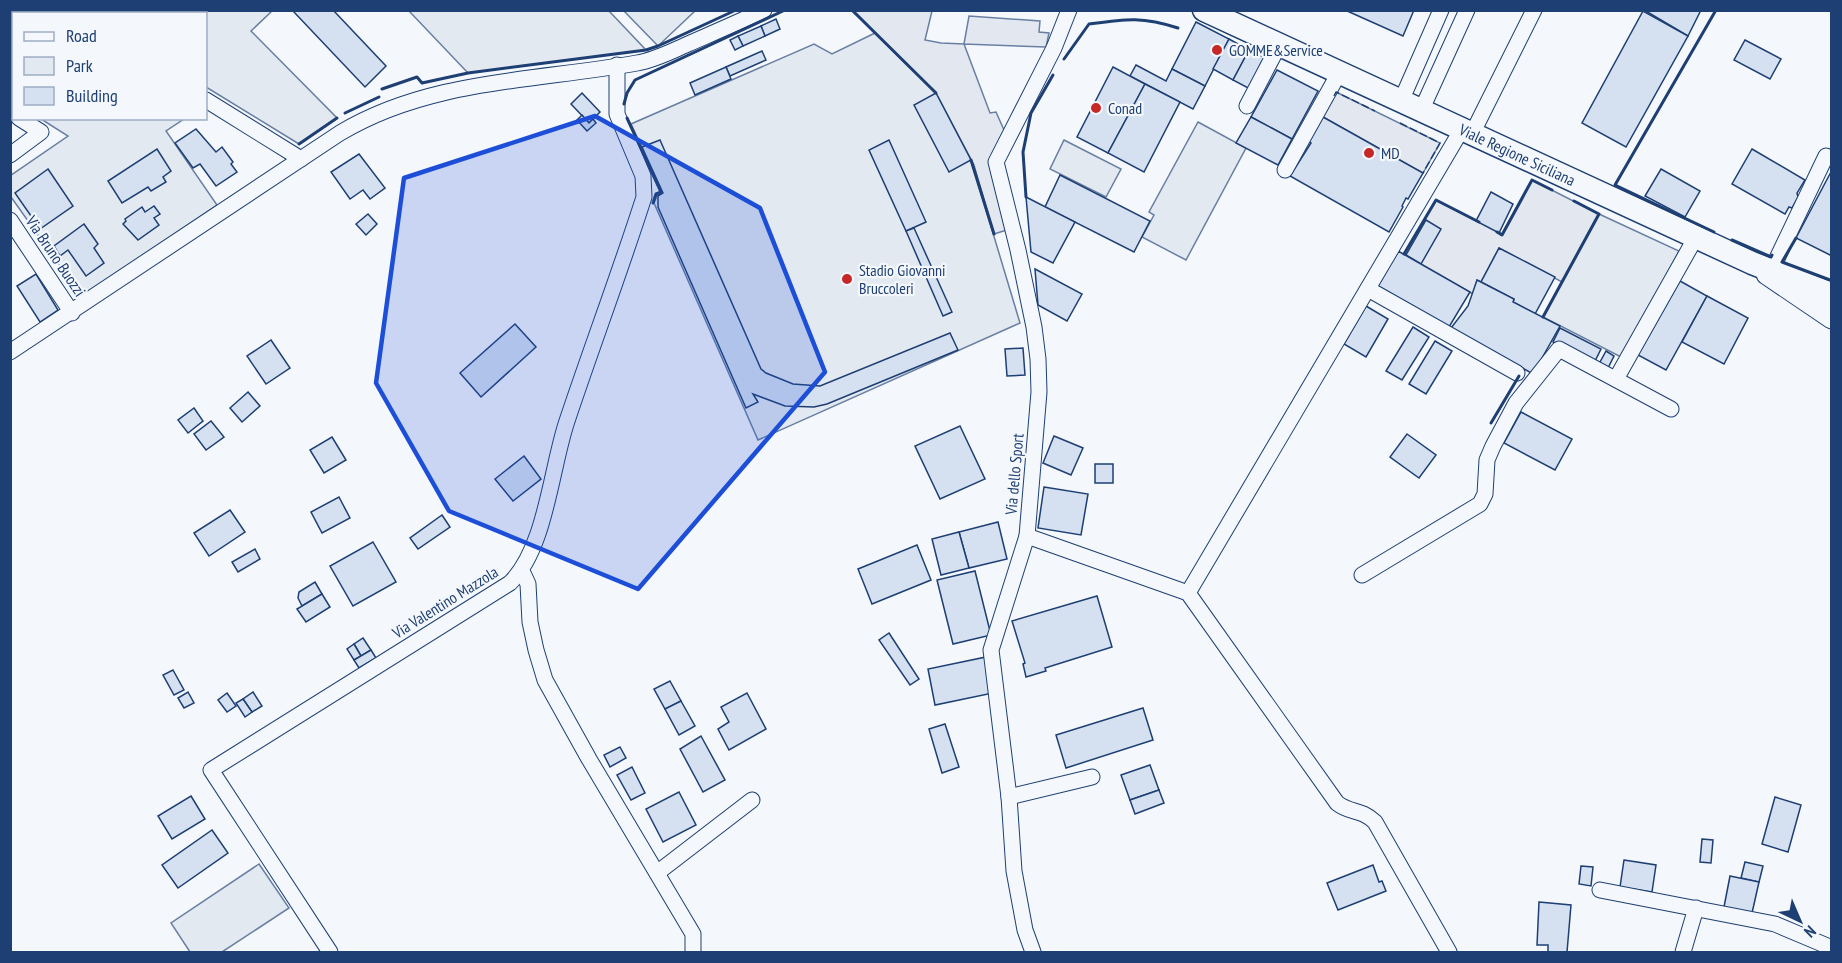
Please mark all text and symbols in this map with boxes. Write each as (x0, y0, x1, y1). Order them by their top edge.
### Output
legend (12, 12, 207, 120)
text: Road (66, 24, 97, 47)
place label: GOMME&Service (1229, 40, 1323, 60)
marker: GOMME&Service (1210, 43, 1224, 57)
text: Park (66, 54, 93, 77)
text: Building (66, 84, 118, 107)
place label: Conad (1108, 98, 1142, 118)
marker: Conad (1089, 101, 1103, 115)
street label: Viale Regione Siciliana (1455, 119, 1578, 190)
place label: MD (1381, 143, 1400, 163)
marker: MD (1362, 146, 1376, 160)
street label: Via Bruno Buozzi (21, 211, 90, 300)
place label: Stadio Giovanni Bruccoleri (859, 260, 946, 298)
marker: Stadio Giovanni Bruccoleri (840, 272, 854, 286)
street label: Via dello Sport (1000, 432, 1028, 517)
street label: Via Valentino Mazzola (388, 561, 502, 643)
north arrow (1770, 891, 1830, 951)
text: N (1800, 922, 1820, 942)

